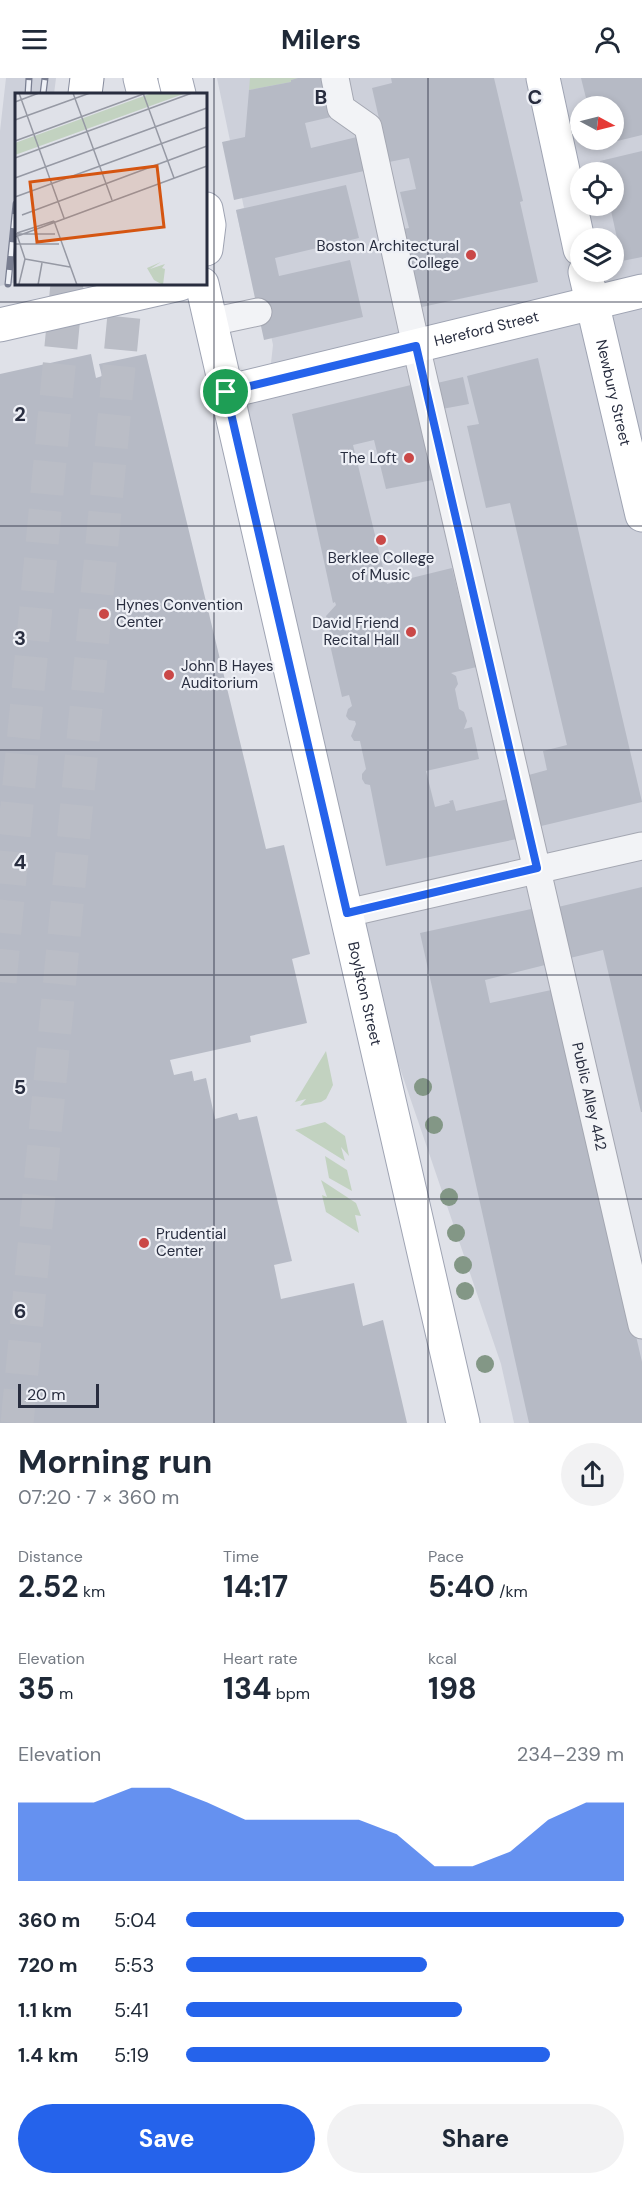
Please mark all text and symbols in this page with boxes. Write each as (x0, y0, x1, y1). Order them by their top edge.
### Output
text: Milers (281, 22, 361, 57)
icon: menu (18, 23, 51, 56)
icon: person (591, 23, 624, 56)
text: B (315, 84, 327, 110)
text: C (528, 84, 542, 110)
inset map (15, 93, 207, 285)
north arrow (570, 96, 624, 150)
map controls (570, 96, 624, 282)
button: locate (570, 162, 624, 216)
button: layers (570, 228, 624, 282)
place label: Boston Architectural College (317, 236, 459, 273)
marker: Boston Architectural College (464, 248, 478, 262)
street label: Hereford Street (432, 306, 541, 351)
street label: Newbury Street (591, 338, 635, 448)
pin (200, 366, 251, 417)
icon: arrive (209, 375, 242, 408)
text: 2 (14, 401, 26, 427)
place label: The Loft (340, 448, 397, 468)
marker: The Loft (402, 451, 416, 465)
marker: Berklee College of Music (374, 533, 388, 547)
place label: Berklee College of Music (328, 548, 434, 585)
place label: Hynes Convention Center (116, 595, 243, 632)
marker: Hynes Convention Center (97, 607, 111, 621)
place label: David Friend Recital Hall (312, 613, 399, 650)
text: 3 (14, 625, 26, 651)
marker: David Friend Recital Hall (404, 625, 418, 639)
place label: John B Hayes Auditorium (181, 656, 274, 693)
marker: John B Hayes Auditorium (162, 668, 176, 682)
text: 4 (14, 849, 27, 875)
street label: Boylston Street (343, 940, 386, 1048)
street label: Public Alley 442 (567, 1040, 611, 1152)
text: 5 (14, 1074, 26, 1100)
place label: Prudential Center (156, 1224, 226, 1261)
marker: Prudential Center (137, 1236, 151, 1250)
text: 6 (14, 1298, 26, 1324)
scale bar (18, 1381, 99, 1408)
text: 20 m (27, 1384, 66, 1405)
text: Morning run (18, 1440, 212, 1483)
button: share (561, 1443, 624, 1506)
text: 07:20 · 7 × 360 m (18, 1484, 179, 1510)
text: Distance (18, 1546, 83, 1567)
text: Time (223, 1546, 259, 1567)
text: Pace (428, 1546, 464, 1567)
text: 2.52 (18, 1567, 79, 1606)
text: 14:17 (223, 1567, 288, 1606)
text: 5:40 (428, 1567, 495, 1606)
text: km (79, 1581, 105, 1602)
text: /km (495, 1581, 528, 1602)
text: Elevation (18, 1648, 85, 1669)
text: Heart rate (223, 1648, 298, 1669)
text: kcal (428, 1648, 457, 1669)
text: 35 (18, 1669, 55, 1708)
text: 134 (223, 1669, 272, 1708)
text: 198 (428, 1669, 477, 1708)
text: m (55, 1683, 73, 1704)
text: bpm (272, 1683, 310, 1704)
text: Elevation (18, 1741, 101, 1767)
text: 234–239 m (517, 1741, 624, 1767)
text: 360 m (18, 1907, 80, 1933)
text: 5:04 (114, 1907, 156, 1933)
text: 720 m (18, 1952, 78, 1978)
text: 5:53 (114, 1952, 154, 1978)
text: 1.1 km (18, 1997, 72, 2023)
text: 5:41 (114, 1997, 149, 2023)
text: 1.4 km (18, 2042, 78, 2068)
text: 5:19 (114, 2042, 149, 2068)
button: Save (18, 2104, 315, 2173)
button: Share (327, 2104, 624, 2173)

